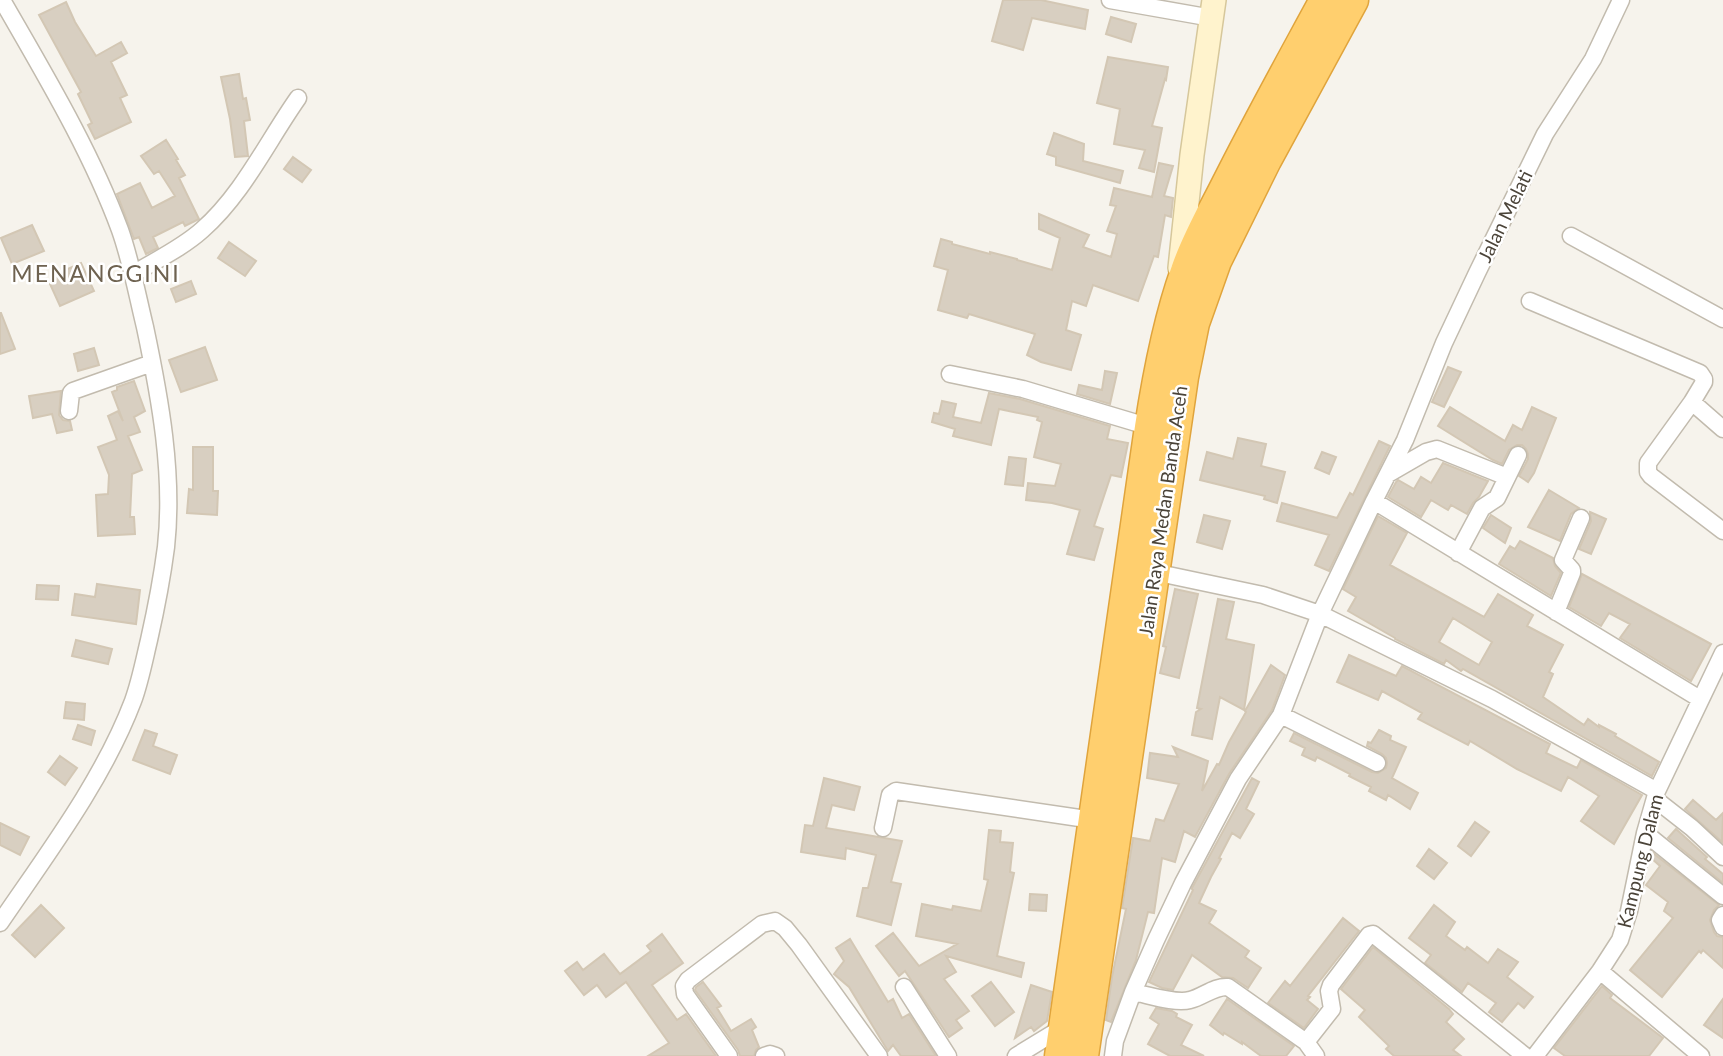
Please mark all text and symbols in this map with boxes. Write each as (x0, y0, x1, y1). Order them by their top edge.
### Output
street label: Jalan Melati (1472, 166, 1537, 265)
district label: MENANGGINI (11, 259, 181, 287)
street label: Jalan Raya Medan Banda Aceh (1134, 384, 1191, 638)
street label: Kampung Dalam (1612, 791, 1667, 930)

